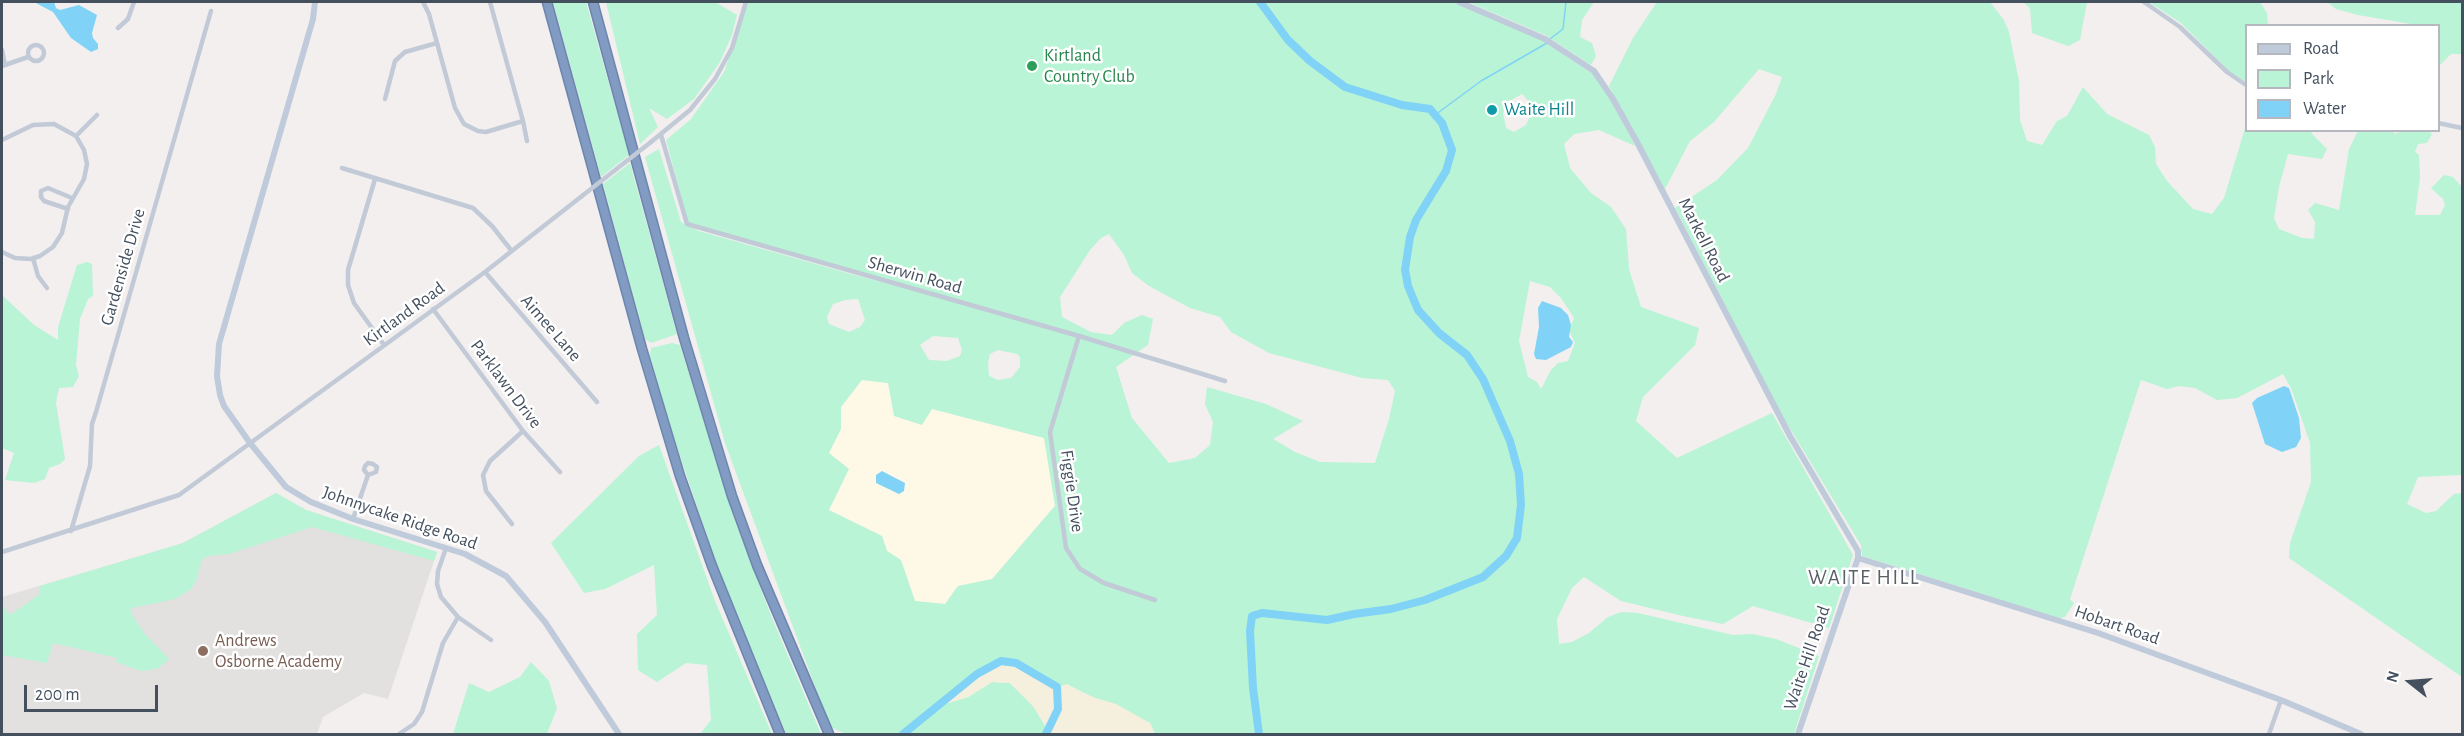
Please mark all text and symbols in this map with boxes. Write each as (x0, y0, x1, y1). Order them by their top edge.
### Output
legend (2245, 24, 2440, 132)
text: Road (2303, 40, 2339, 58)
place label: Kirtland Country Club (1044, 45, 1135, 88)
marker: Kirtland Country Club (1025, 59, 1039, 73)
text: Park (2303, 70, 2334, 88)
place label: Waite Hill (1504, 99, 1574, 121)
text: Water (2303, 100, 2346, 118)
marker: Waite Hill (1485, 103, 1499, 117)
street label: Markell Road (1674, 194, 1734, 286)
street label: Gardenside Drive (96, 206, 150, 328)
street label: Sherwin Road (866, 251, 964, 299)
street label: Kirtland Road (359, 277, 449, 351)
street label: Aimee Lane (516, 290, 586, 366)
street label: Parklawn Drive (466, 335, 546, 433)
street label: Figgie Drive (1056, 449, 1088, 533)
street label: Johnnycake Ridge Road (320, 481, 480, 555)
district label: WAITE HILL (1808, 565, 1920, 591)
street label: Hobart Road (2072, 600, 2162, 650)
street label: Waite Hill Road (1779, 603, 1835, 713)
place label: Andrews Osborne Academy (215, 630, 342, 672)
marker: Andrews Osborne Academy (196, 644, 210, 658)
north arrow (2380, 652, 2440, 712)
text: N (2384, 669, 2402, 684)
scale bar (27, 673, 160, 711)
text: 200 m (35, 686, 80, 704)

